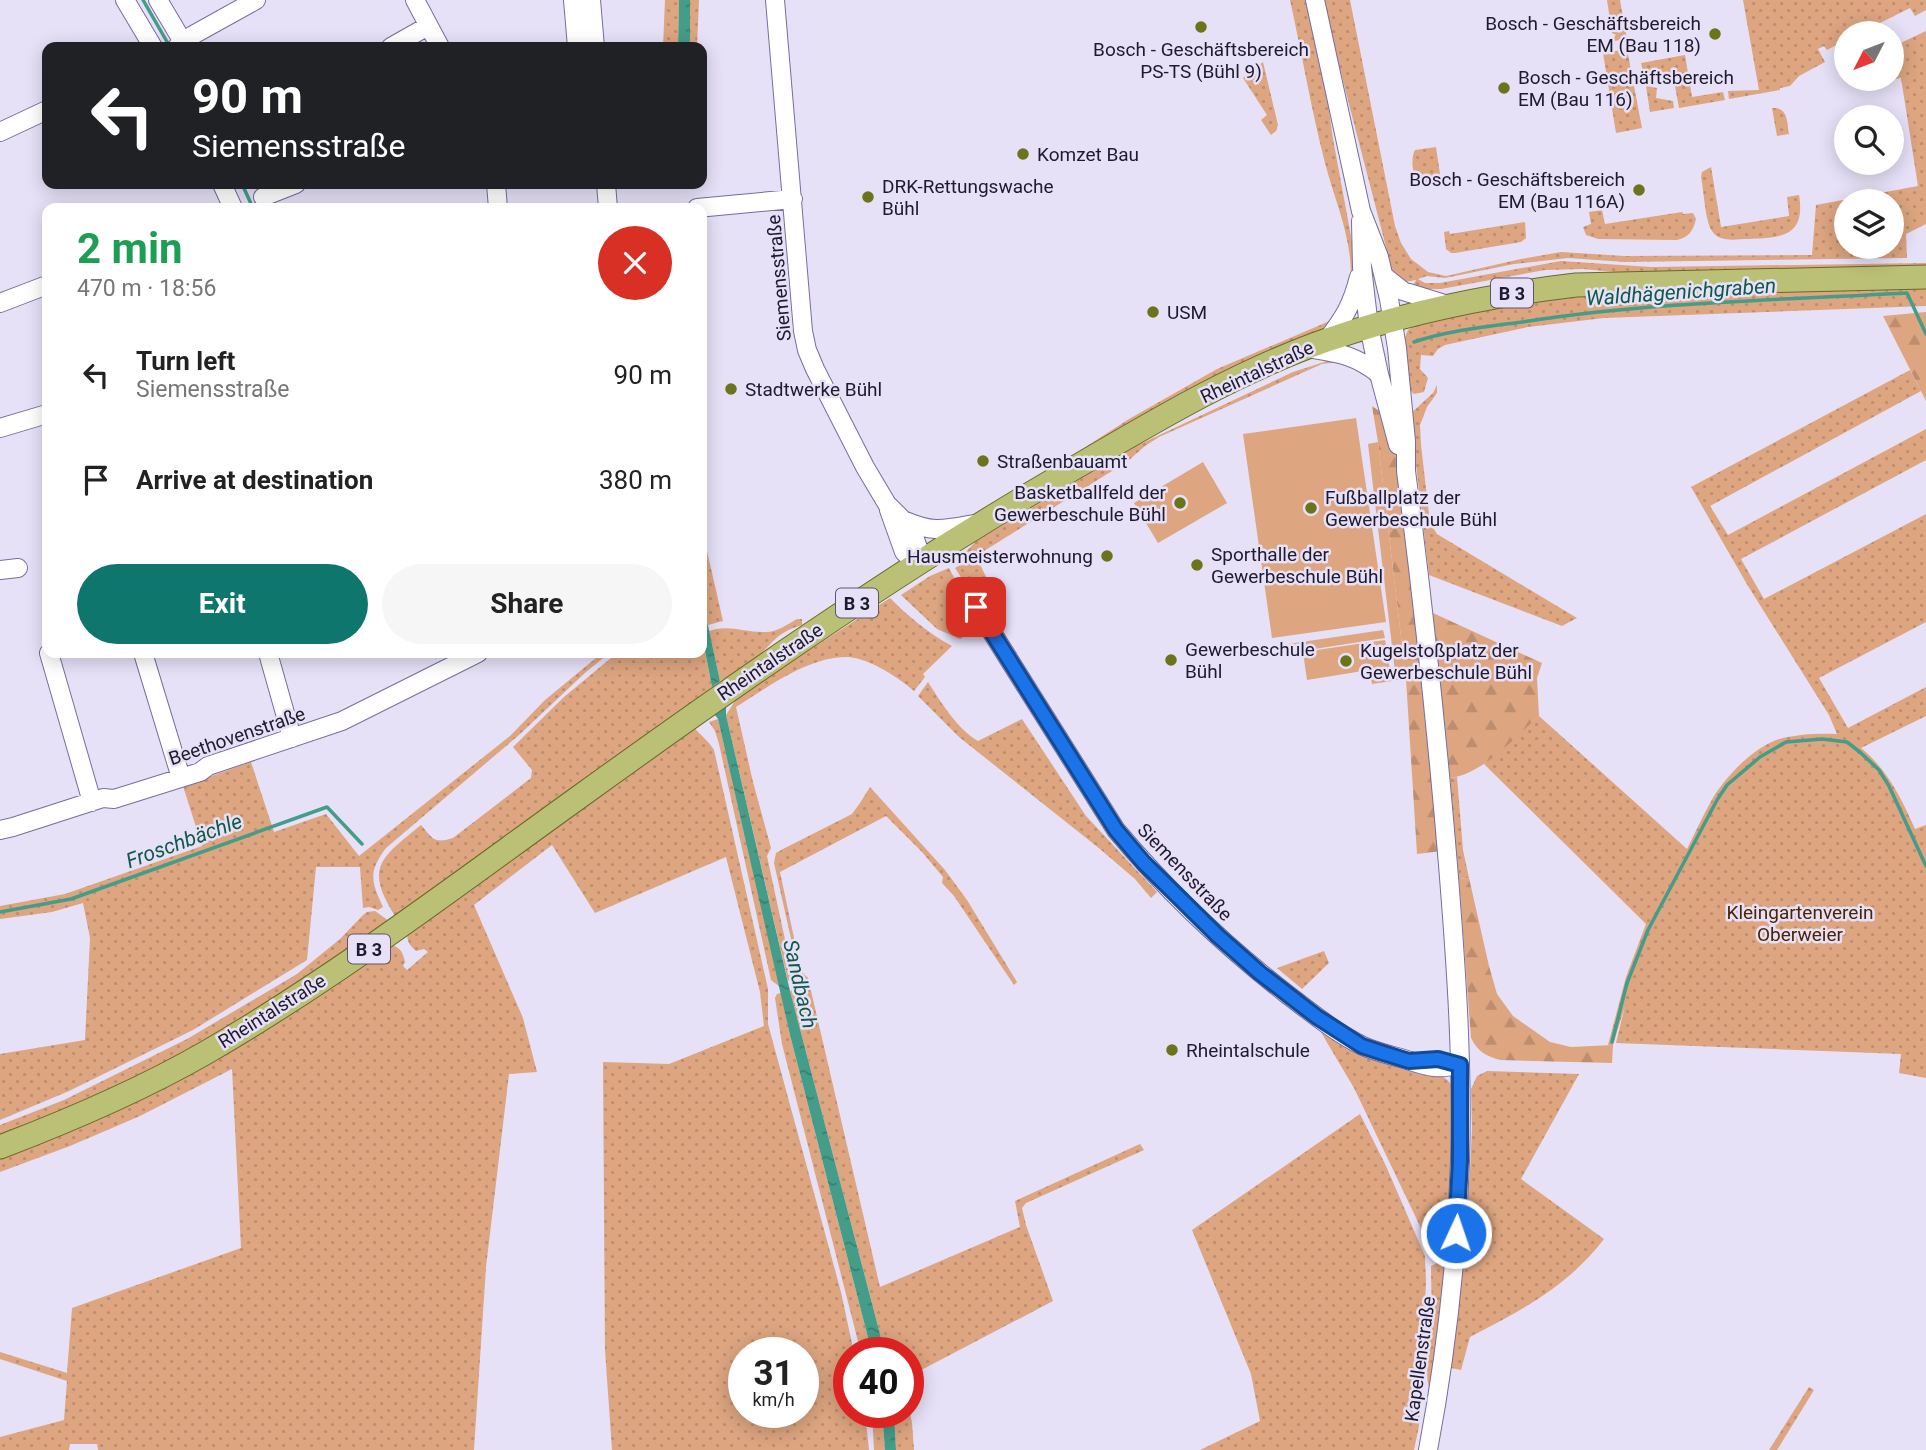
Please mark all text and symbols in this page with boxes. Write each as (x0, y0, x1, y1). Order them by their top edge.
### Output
place label: Bosch - Geschäftsbereich EM (Bau 118) (1485, 12, 1701, 57)
marker: Bosch - Geschäftsbereich PS-TS (Bühl 9) (1193, 19, 1209, 35)
north arrow (1834, 21, 1904, 91)
map controls (1834, 21, 1904, 259)
marker: Bosch - Geschäftsbereich EM (Bau 118) (1707, 26, 1723, 42)
place label: Bosch - Geschäftsbereich PS-TS (Bühl 9) (1093, 38, 1309, 83)
place label: Bosch - Geschäftsbereich EM (Bau 116) (1518, 66, 1734, 111)
text: 90 m (192, 68, 303, 125)
icon: left (77, 70, 168, 161)
marker: Bosch - Geschäftsbereich EM (Bau 116) (1496, 80, 1512, 96)
button: search (1834, 105, 1904, 175)
text: Siemensstraße (192, 127, 406, 165)
place label: Komzet Bau (1037, 143, 1139, 166)
marker: Komzet Bau (1015, 146, 1031, 162)
place label: Bosch - Geschäftsbereich EM (Bau 116A) (1409, 168, 1625, 213)
place label: DRK-Rettungswache Bühl (882, 175, 1054, 220)
marker: Bosch - Geschäftsbereich EM (Bau 116A) (1631, 182, 1647, 198)
marker: DRK-Rettungswache Bühl (860, 189, 876, 205)
button: layers (1834, 189, 1904, 259)
street label: Siemensstraße (762, 214, 796, 342)
text: 2 min (77, 224, 183, 273)
button: close (598, 226, 672, 300)
water label: Waldhägenichgraben (1585, 273, 1777, 311)
text: 470 m · 18:56 (77, 275, 216, 302)
road number: B 3 (1491, 278, 1533, 307)
place label: USM (1167, 301, 1207, 324)
marker: USM (1145, 304, 1161, 320)
street label: Rheintalstraße (1197, 336, 1317, 408)
text: Turn left (136, 346, 235, 376)
icon: left (77, 356, 115, 394)
text: 90 m (614, 360, 672, 390)
text: Siemensstraße (136, 376, 290, 403)
place label: Stadtwerke Bühl (745, 378, 882, 401)
marker: Stadtwerke Bühl (723, 381, 739, 397)
place label: Straßenbauamt (997, 450, 1127, 473)
marker: Straßenbauamt (975, 453, 991, 469)
icon: arrive (77, 461, 115, 499)
text: Arrive at destination (136, 465, 373, 495)
text: 380 m (599, 465, 672, 495)
place label: Basketballfeld der Gewerbeschule Bühl (994, 481, 1167, 526)
place label: Fußballplatz der Gewerbeschule Bühl (1325, 486, 1497, 531)
marker: Basketballfeld der Gewerbeschule Bühl (1172, 495, 1188, 511)
marker: Fußballplatz der Gewerbeschule Bühl (1303, 500, 1319, 516)
place label: Sporthalle der Gewerbeschule Bühl (1211, 543, 1383, 588)
place label: Hausmeisterwohnung (907, 545, 1093, 568)
marker: Hausmeisterwohnung (1099, 548, 1115, 564)
marker: Sporthalle der Gewerbeschule Bühl (1189, 557, 1205, 573)
button: Exit (77, 564, 368, 644)
button: Share (382, 564, 672, 644)
pin (946, 577, 1006, 637)
road number: B 3 (836, 588, 878, 618)
icon: arrive (957, 588, 995, 626)
street label: Rheintalstraße (713, 618, 827, 706)
place label: Gewerbeschule Bühl (1185, 638, 1315, 683)
place label: Kugelstoßplatz der Gewerbeschule Bühl (1360, 639, 1532, 684)
marker: Gewerbeschule Bühl (1163, 652, 1179, 668)
marker: Kugelstoßplatz der Gewerbeschule Bühl (1338, 653, 1354, 669)
street label: Beethovenstraße (166, 702, 308, 770)
water label: Froschbächle (123, 809, 246, 873)
street label: Siemensstraße (1133, 818, 1237, 926)
park label: Kleingartenverein Oberweier (1726, 901, 1874, 946)
road number: B 3 (348, 934, 390, 964)
water label: Sandbach (778, 937, 822, 1031)
street label: Rheintalstraße (214, 969, 330, 1053)
place label: Rheintalschule (1186, 1039, 1310, 1062)
marker: Rheintalschule (1164, 1042, 1180, 1058)
position arrow (1419, 1196, 1493, 1270)
street label: Kapellenstraße (1400, 1295, 1440, 1423)
speed limit sign: 40 (833, 1337, 924, 1428)
text: 31 (753, 1353, 794, 1394)
text: km/h (752, 1389, 795, 1410)

